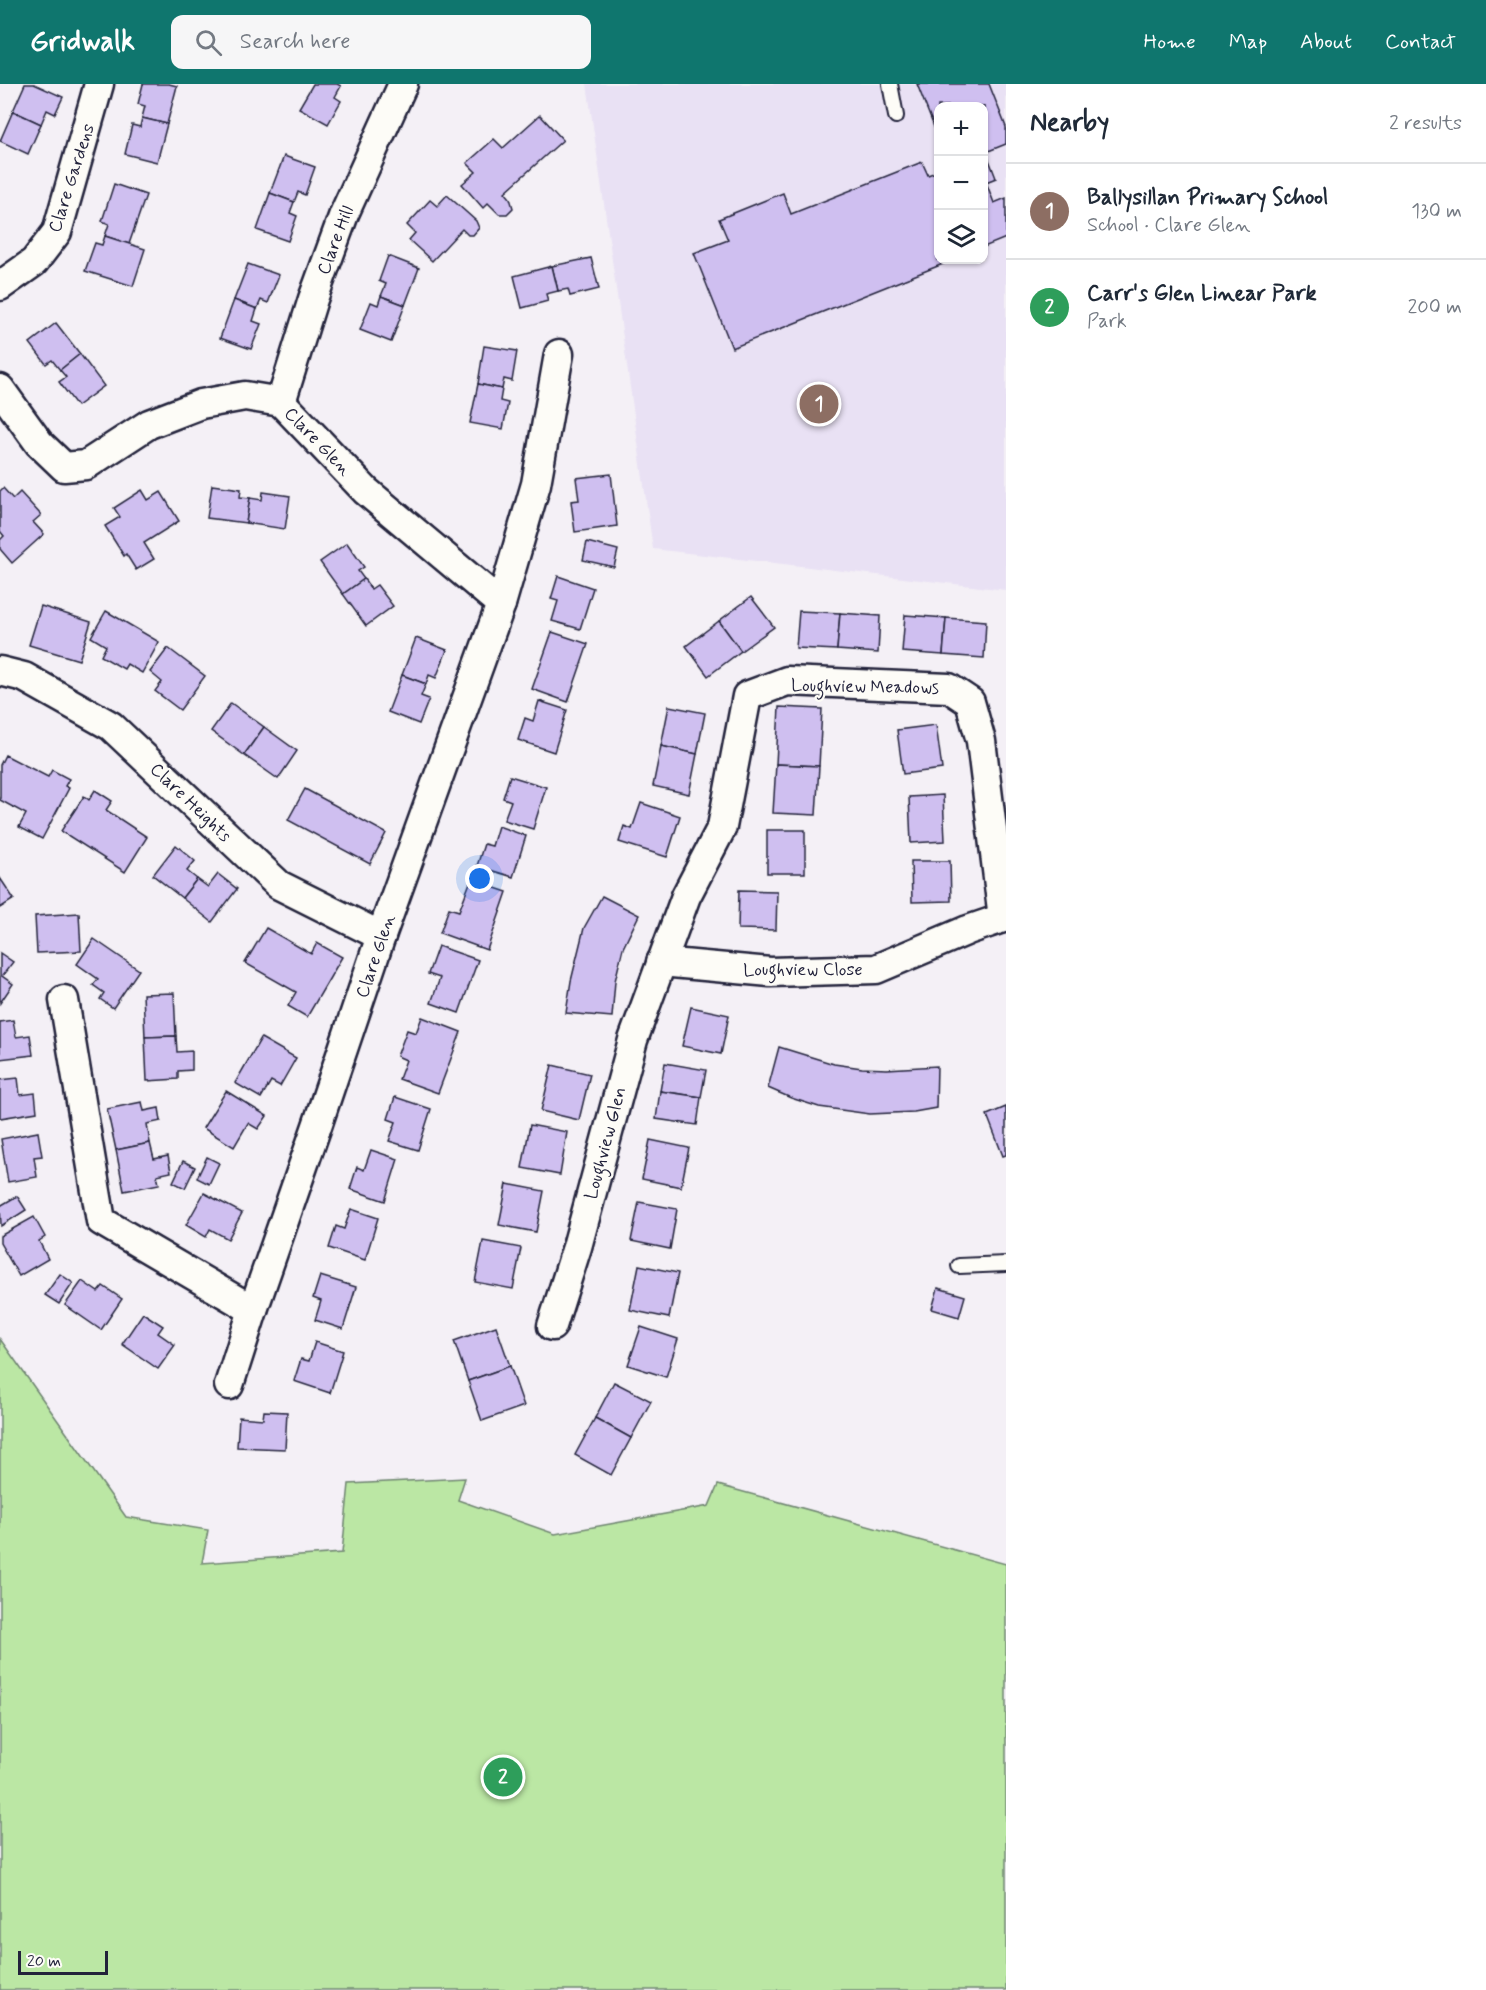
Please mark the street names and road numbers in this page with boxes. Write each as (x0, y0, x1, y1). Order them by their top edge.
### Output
street label: Clare Gardens (43, 121, 101, 236)
street label: Clare Hill (312, 203, 360, 278)
street label: Clare Glen (279, 402, 356, 481)
street label: Loughview Meadows (791, 674, 939, 702)
street label: Clare Heights (144, 758, 236, 848)
street label: Clare Glen (350, 911, 401, 1001)
street label: Loughview Close (743, 958, 863, 984)
street label: Loughview Glen (579, 1084, 634, 1203)

